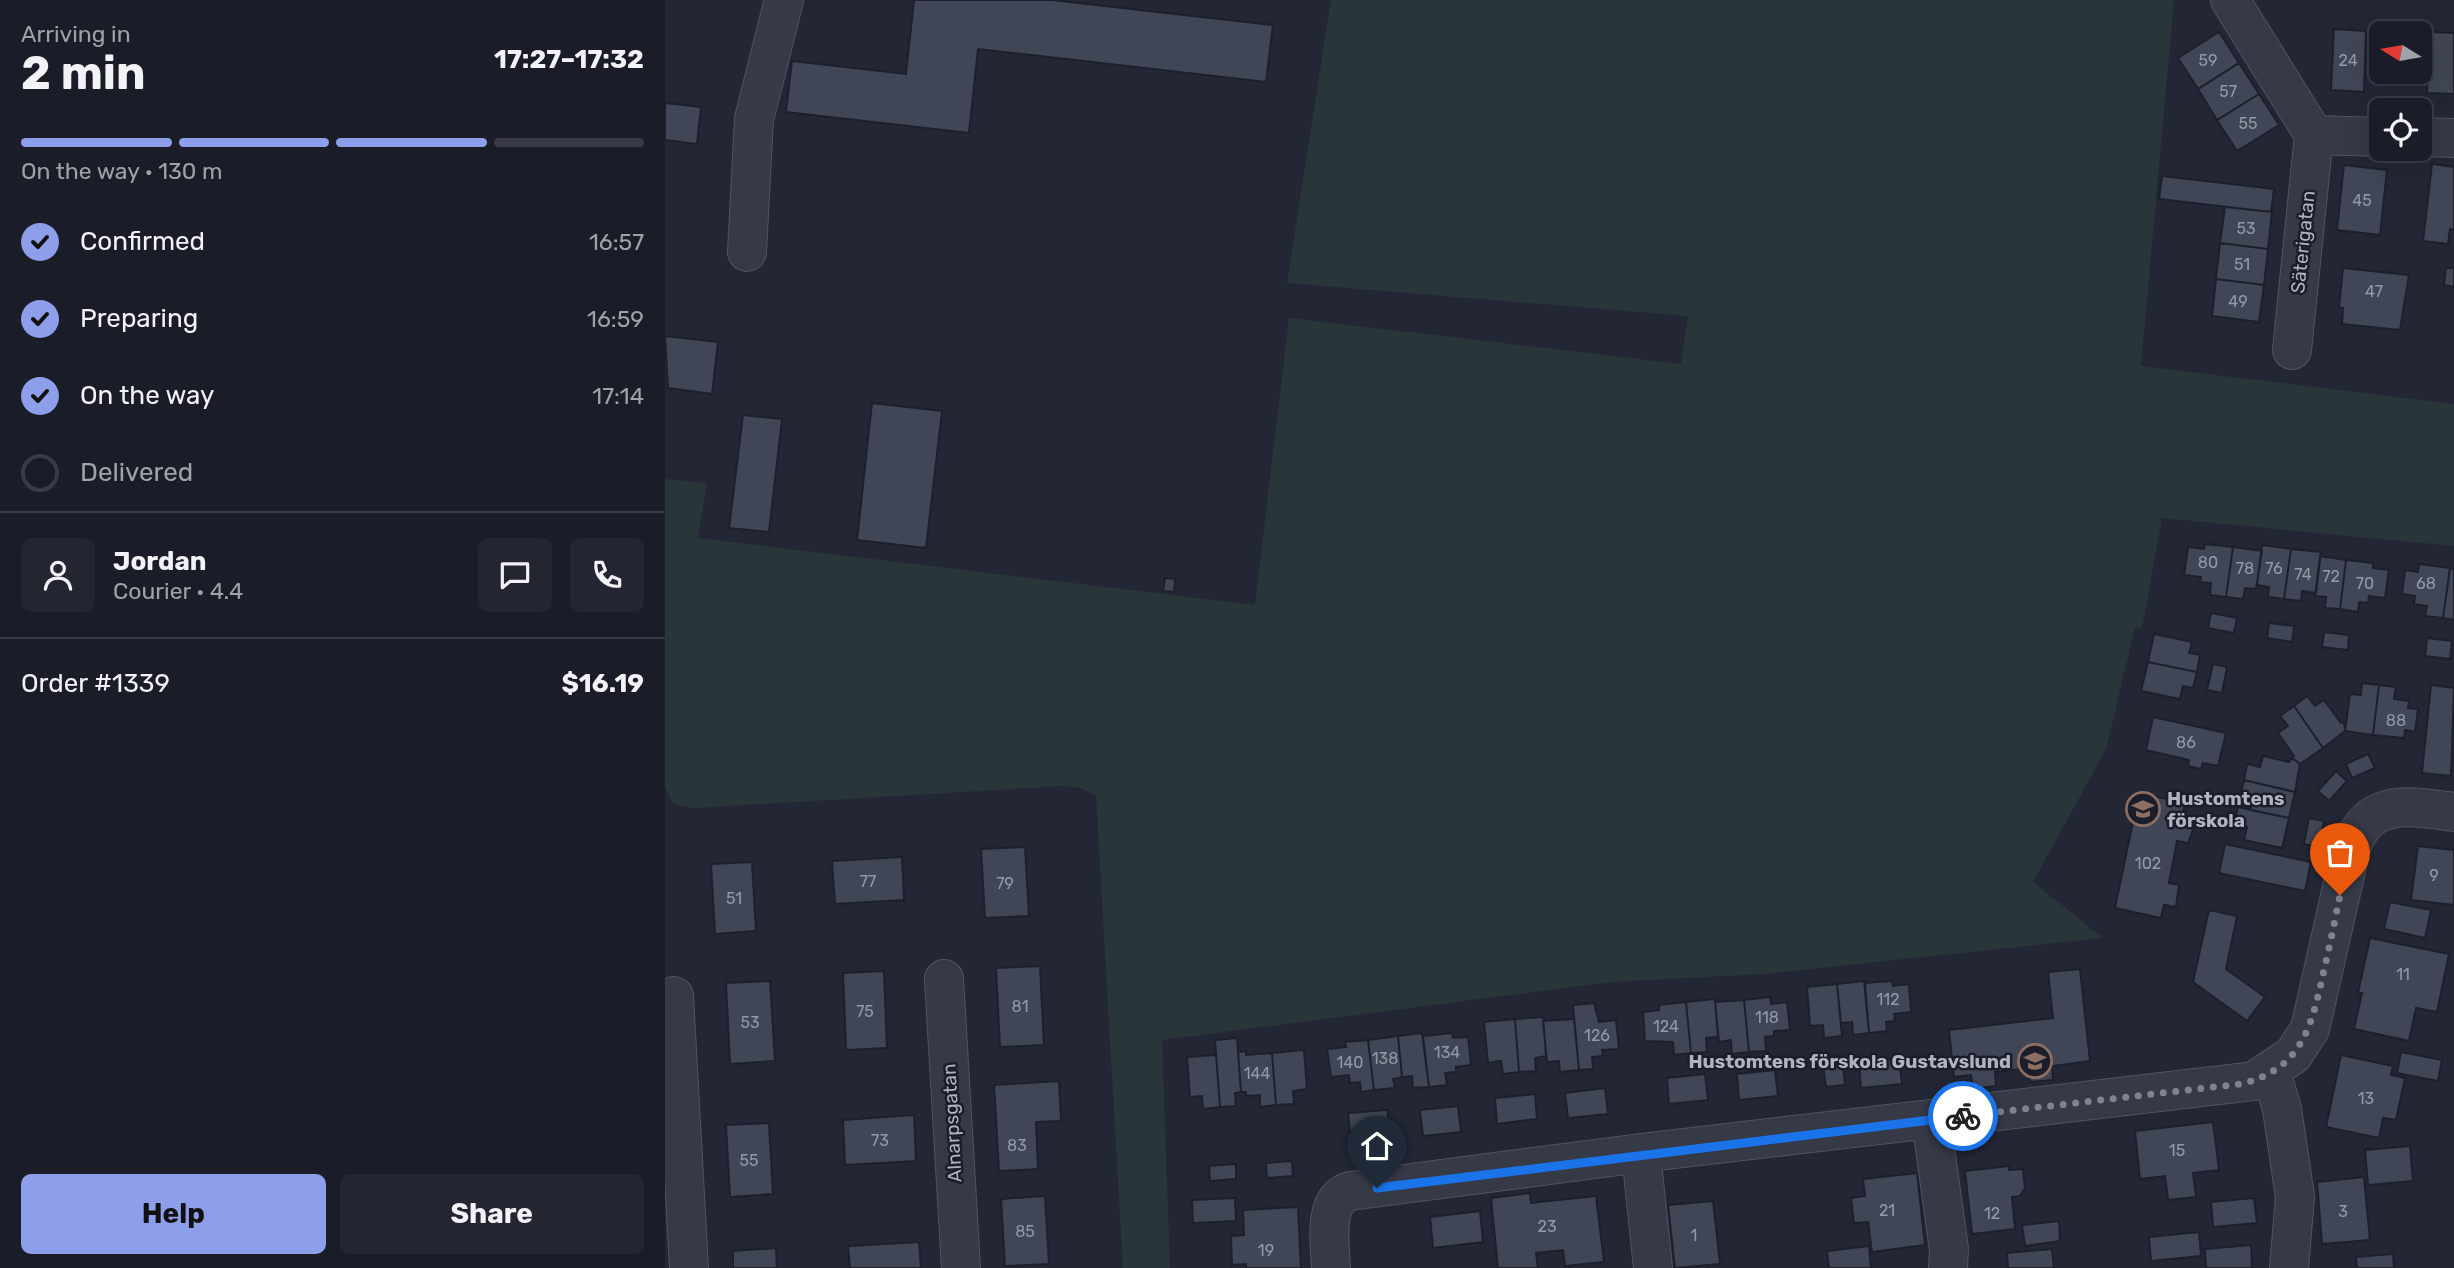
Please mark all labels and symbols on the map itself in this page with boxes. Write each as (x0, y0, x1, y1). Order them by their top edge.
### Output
north arrow (2369, 21, 2433, 84)
house number: 59 (2199, 51, 2218, 70)
house number: 24 (2338, 51, 2358, 70)
house number: 57 (2219, 82, 2237, 101)
house number: 55 (2238, 114, 2258, 133)
street label: Säterigatan (2286, 189, 2320, 295)
house number: 45 (2352, 191, 2372, 210)
house number: 53 (2236, 219, 2256, 238)
house number: 51 (2234, 255, 2250, 274)
house number: 47 (2365, 282, 2383, 301)
house number: 49 (2228, 292, 2248, 311)
house number: 80 (2198, 553, 2218, 572)
house number: 78 (2236, 559, 2254, 578)
house number: 76 (2265, 559, 2283, 578)
house number: 74 (2294, 565, 2312, 584)
house number: 72 (2322, 567, 2340, 586)
house number: 70 (2356, 574, 2374, 593)
house number: 68 (2416, 574, 2436, 593)
house number: 88 (2386, 711, 2406, 730)
house number: 86 (2176, 733, 2196, 752)
place label: Hustomtens förskola (2167, 787, 2284, 832)
school or university icon: Hustomtens förskola (2124, 790, 2162, 828)
pin (2310, 823, 2370, 895)
house number: 102 (2135, 854, 2161, 873)
house number: 9 (2429, 866, 2439, 885)
house number: 77 (860, 872, 876, 891)
house number: 79 (996, 874, 1014, 893)
house number: 51 (726, 889, 742, 908)
house number: 11 (2396, 965, 2410, 984)
house number: 112 (1876, 990, 1900, 1009)
house number: 81 (1011, 997, 1029, 1016)
house number: 75 (856, 1002, 874, 1021)
house number: 118 (1755, 1008, 1779, 1027)
house number: 53 (740, 1013, 760, 1032)
house number: 124 (1653, 1017, 1679, 1036)
house number: 126 (1584, 1026, 1610, 1045)
school or university icon: Hustomtens förskola Gustavslund (2016, 1042, 2054, 1080)
house number: 134 (1434, 1043, 1460, 1062)
house number: 138 (1372, 1049, 1398, 1068)
place label: Hustomtens förskola Gustavslund (1688, 1050, 2011, 1073)
house number: 140 (1337, 1053, 1363, 1072)
street label: Alnarpsgatan (937, 1063, 967, 1183)
house number: 144 (1244, 1064, 1270, 1083)
courier (1928, 1081, 1998, 1151)
house number: 13 (2358, 1089, 2374, 1108)
pin (1347, 1116, 1407, 1188)
house number: 73 (871, 1131, 889, 1150)
house number: 83 (1007, 1136, 1027, 1155)
house number: 15 (2169, 1141, 2185, 1160)
house number: 55 (739, 1151, 759, 1170)
house number: 21 (1879, 1201, 1895, 1220)
house number: 3 (2338, 1202, 2348, 1221)
house number: 12 (1984, 1204, 2000, 1223)
house number: 23 (1537, 1217, 1557, 1236)
house number: 85 (1015, 1222, 1035, 1241)
house number: 1 (1691, 1226, 1697, 1245)
house number: 19 (1258, 1241, 1274, 1260)

